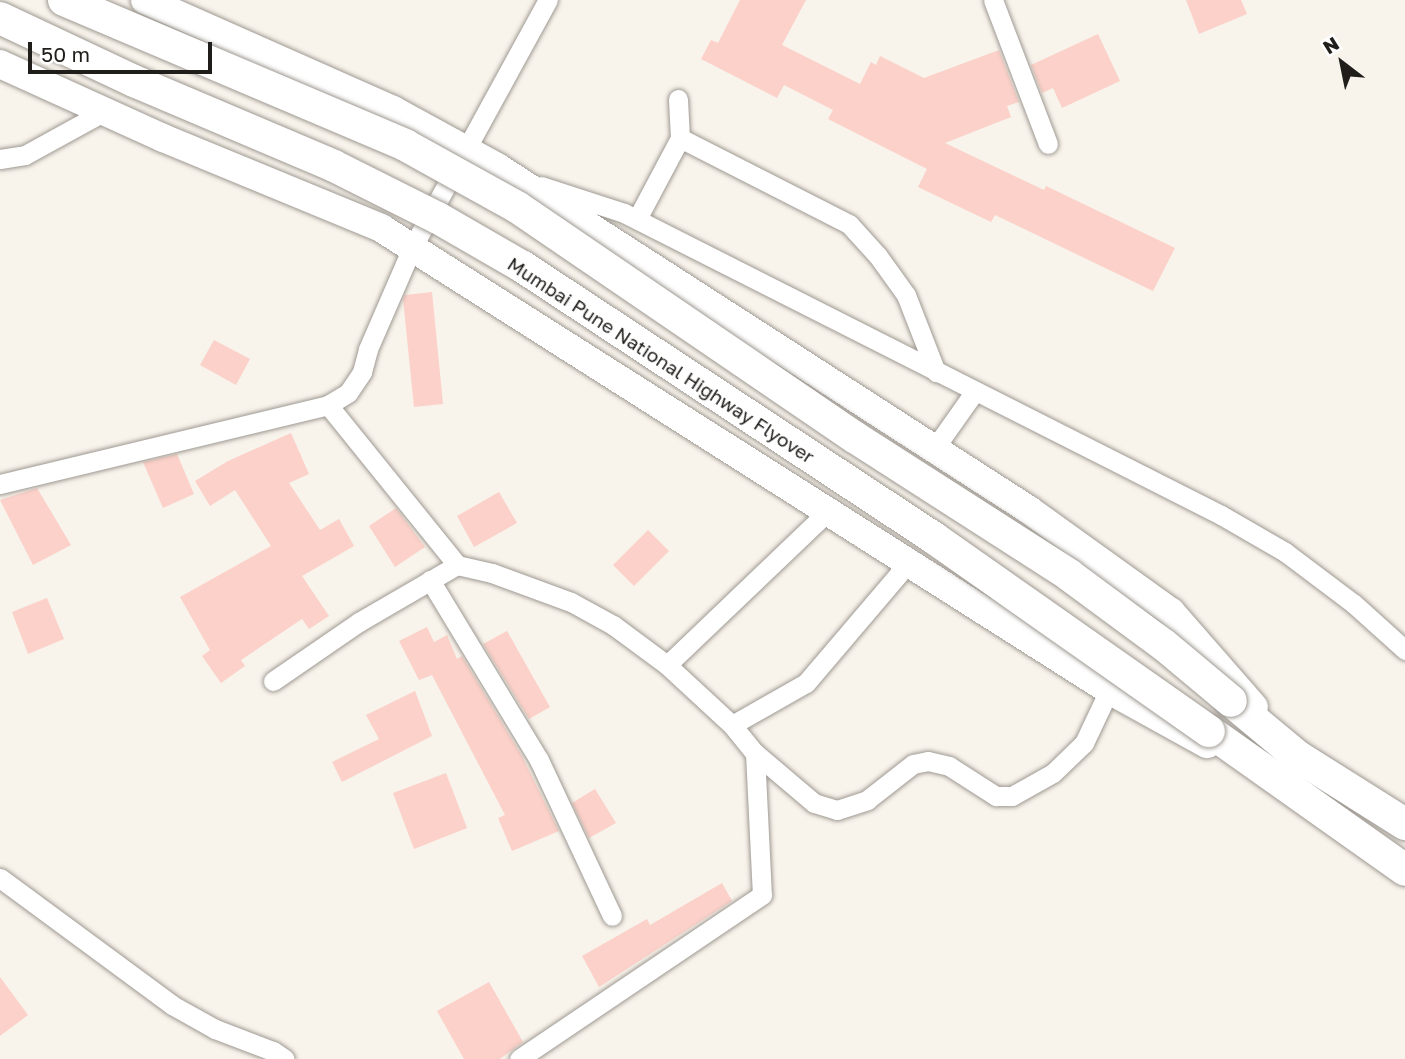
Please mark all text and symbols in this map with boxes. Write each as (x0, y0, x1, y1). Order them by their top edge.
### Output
scale bar (32, 28, 215, 72)
north arrow (1307, 28, 1377, 98)
text: N (1318, 31, 1343, 58)
text: 50 m (41, 41, 90, 67)
street label: Mumbai Pune National Highway Flyover (503, 252, 819, 468)

